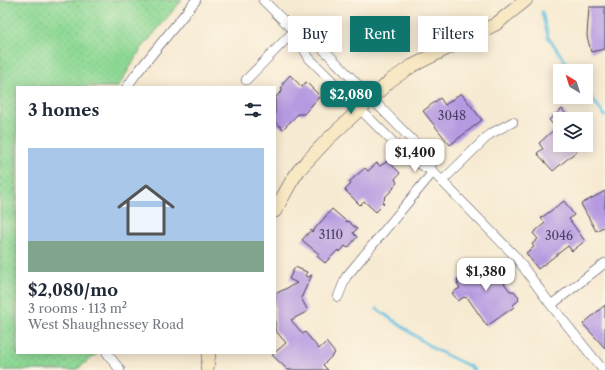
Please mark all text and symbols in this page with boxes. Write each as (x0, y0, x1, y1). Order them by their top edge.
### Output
chip: Buy (288, 16, 342, 52)
chip: Rent (350, 16, 410, 52)
chip: Filters (418, 16, 488, 52)
north arrow (553, 64, 593, 104)
map controls (553, 64, 593, 152)
pin: $2,080 (318, 81, 384, 115)
text: $2,080 (330, 86, 372, 102)
icon: filters (242, 99, 264, 121)
text: 3 homes (28, 100, 99, 120)
house number: 3048 (438, 108, 466, 123)
button: layers (553, 112, 593, 152)
pin: $1,400 (382, 139, 448, 173)
text: $1,400 (395, 144, 435, 160)
icon: home (110, 174, 182, 246)
house number: 3110 (319, 227, 343, 242)
house number: 3046 (545, 228, 573, 243)
pin: $1,380 (453, 258, 519, 292)
text: $1,380 (466, 263, 506, 279)
text: $2,080/mo (28, 280, 118, 300)
text: 3 rooms · 113 m² (28, 300, 127, 316)
text: West Shaughnessey Road (28, 316, 184, 332)

